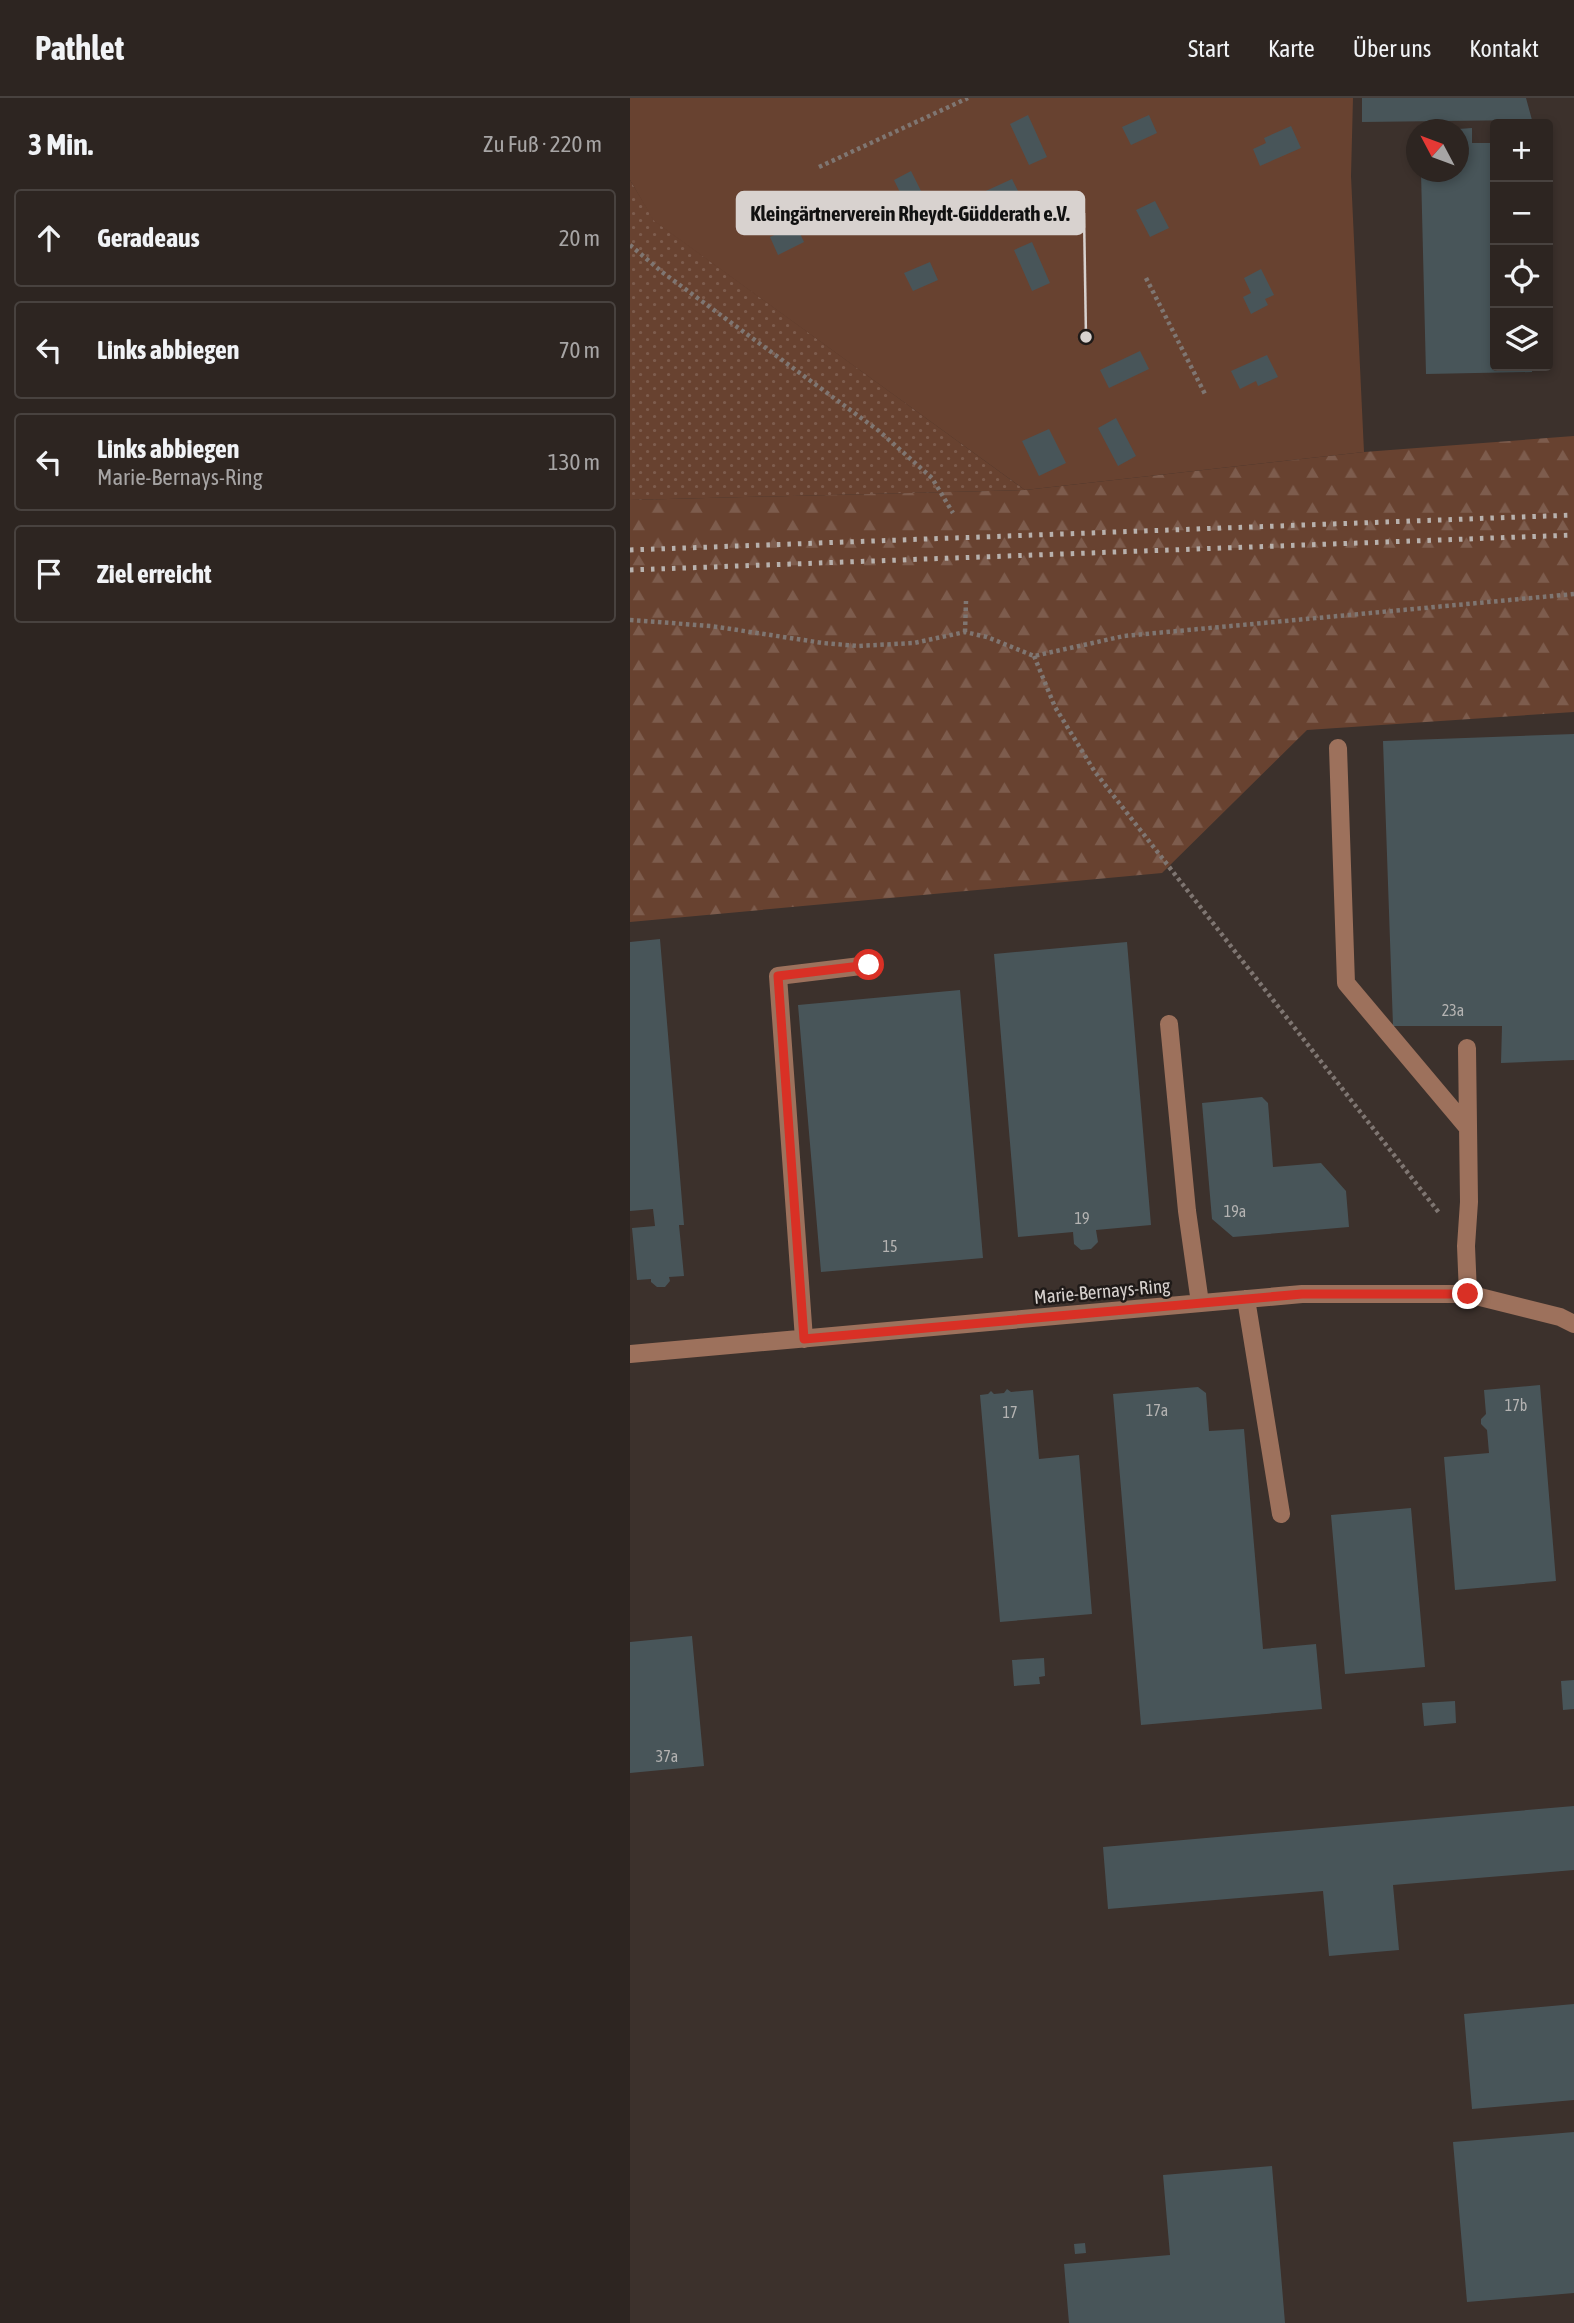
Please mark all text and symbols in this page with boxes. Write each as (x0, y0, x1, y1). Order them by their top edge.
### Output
text: Pathlet (35, 29, 124, 67)
text: Start (1188, 35, 1230, 62)
text: Karte (1268, 35, 1315, 62)
text: Über uns (1353, 35, 1431, 62)
text: Kontakt (1469, 35, 1539, 62)
north arrow (1406, 119, 1469, 182)
map controls (1490, 119, 1553, 371)
button: + (1490, 119, 1553, 182)
text: 3 Min. (28, 127, 93, 161)
text: Zu Fuß · 220 m (483, 131, 602, 157)
button: − (1490, 182, 1553, 245)
callout: Kleingärtnerverein Rheydt-Güdderath e.V. (737, 192, 1084, 234)
text: Kleingärtnerverein Rheydt-Güdderath e.V. (750, 201, 1070, 225)
icon: ahead (30, 219, 68, 257)
text: Geradeaus (97, 223, 200, 253)
text: 20 m (559, 225, 600, 251)
button: locate (1490, 245, 1553, 308)
button: layers (1490, 308, 1553, 371)
icon: left (30, 331, 68, 369)
text: Links abbiegen (97, 335, 239, 365)
text: 70 m (559, 337, 600, 363)
text: Links abbiegen (97, 434, 239, 464)
icon: left (30, 443, 68, 481)
text: 130 m (548, 449, 600, 475)
text: Marie-Bernays-Ring (97, 464, 263, 490)
icon: arrive (30, 555, 68, 593)
text: Ziel erreicht (97, 559, 212, 589)
route start (853, 949, 884, 980)
house number: 23a (1442, 1001, 1464, 1019)
house number: 19a (1224, 1202, 1246, 1220)
house number: 19 (1074, 1209, 1090, 1227)
house number: 15 (882, 1237, 898, 1255)
street label: Marie-Bernays-Ring (1033, 1274, 1172, 1308)
route end (1452, 1278, 1483, 1309)
house number: 17b (1505, 1396, 1527, 1414)
house number: 17a (1146, 1401, 1168, 1419)
house number: 17 (1002, 1403, 1018, 1421)
house number: 37a (656, 1747, 678, 1765)

